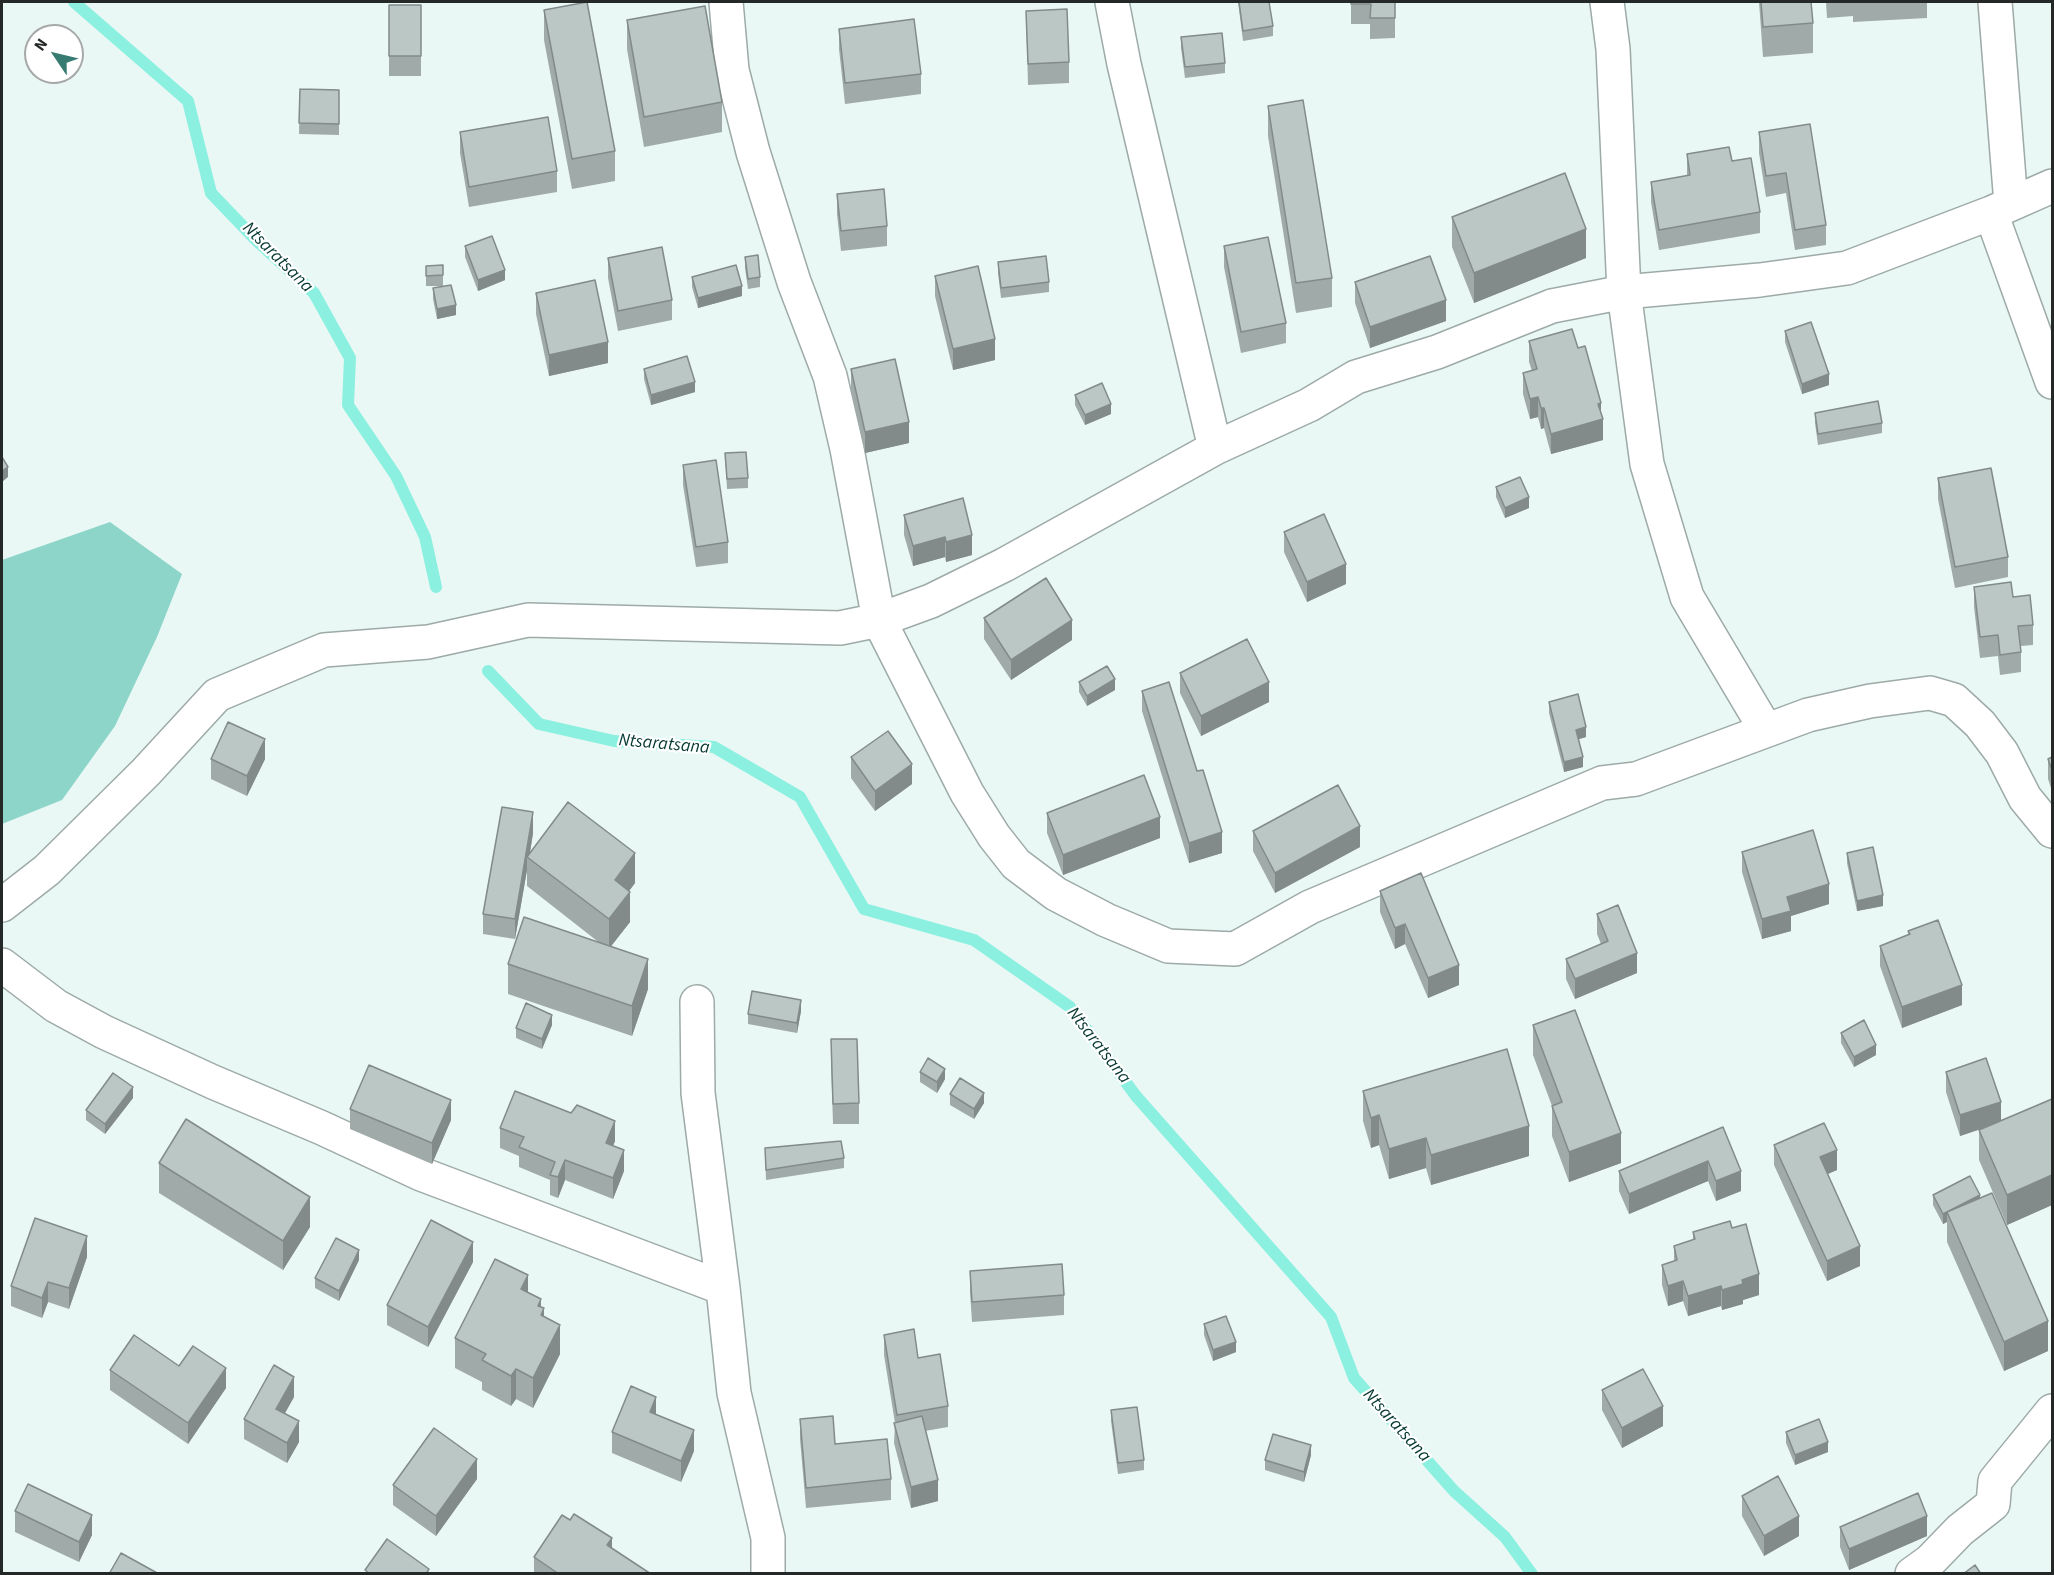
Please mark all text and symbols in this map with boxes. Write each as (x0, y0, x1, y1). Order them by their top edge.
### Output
north arrow (24, 24, 84, 84)
text: N (29, 34, 53, 55)
water label: Ntsaratsana (237, 218, 317, 298)
water label: Ntsaratsana (618, 730, 710, 760)
water label: Ntsaratsana (1061, 1003, 1135, 1089)
water label: Ntsaratsana (1357, 1385, 1435, 1467)

